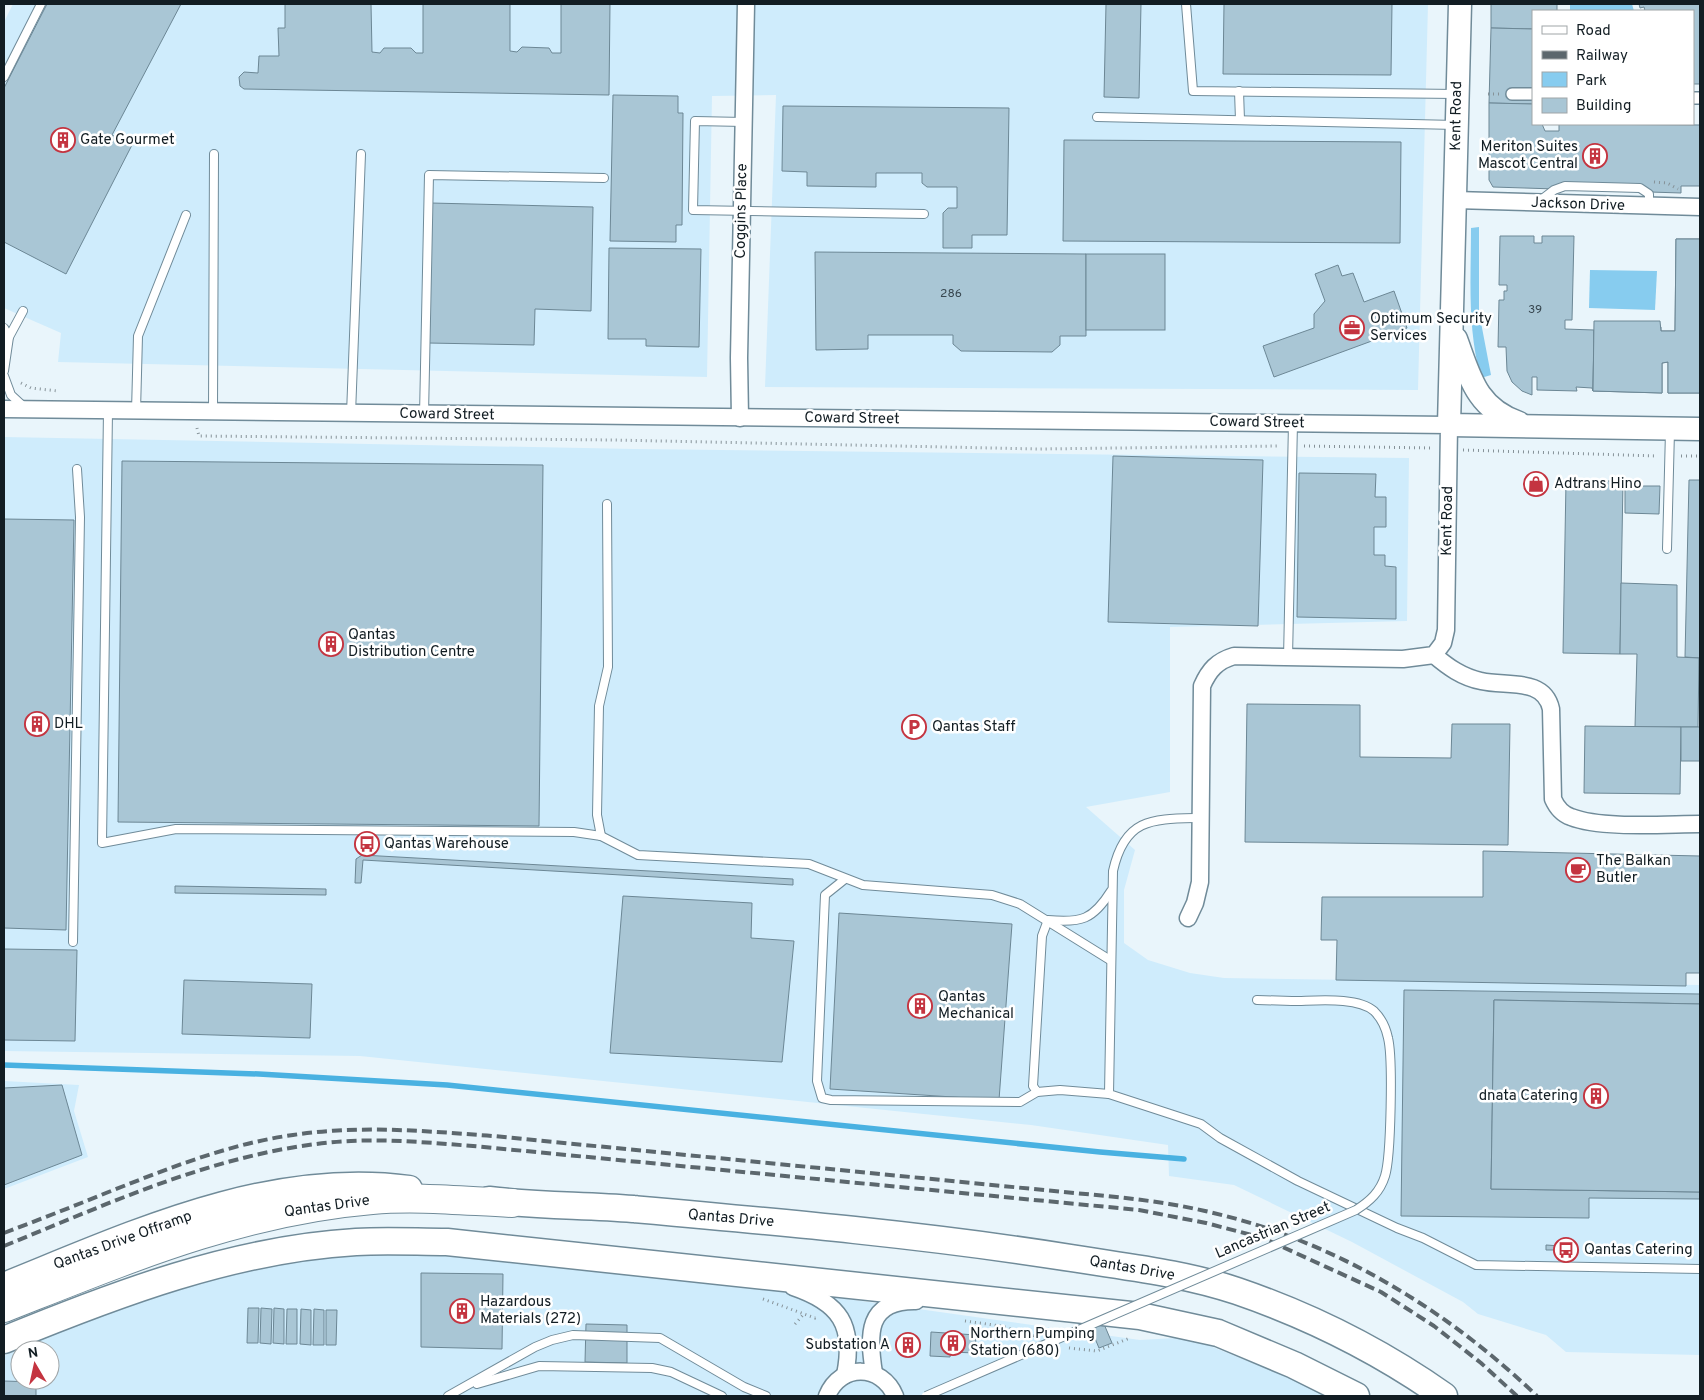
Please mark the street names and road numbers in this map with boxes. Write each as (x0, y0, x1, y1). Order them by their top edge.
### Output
street label: Kent Road (1447, 81, 1467, 151)
street label: Coggins Place (732, 163, 752, 259)
street label: Jackson Drive (1531, 194, 1625, 216)
street label: Coward Street (399, 405, 495, 425)
street label: Coward Street (804, 409, 900, 429)
street label: Coward Street (1209, 413, 1305, 433)
street label: Kent Road (1438, 486, 1458, 556)
street label: Qantas Drive (283, 1192, 371, 1222)
street label: Lancastrian Street (1213, 1198, 1333, 1264)
street label: Qantas Drive (687, 1206, 775, 1232)
street label: Qantas Drive Offramp (51, 1207, 195, 1275)
street label: Qantas Drive (1088, 1252, 1176, 1286)

